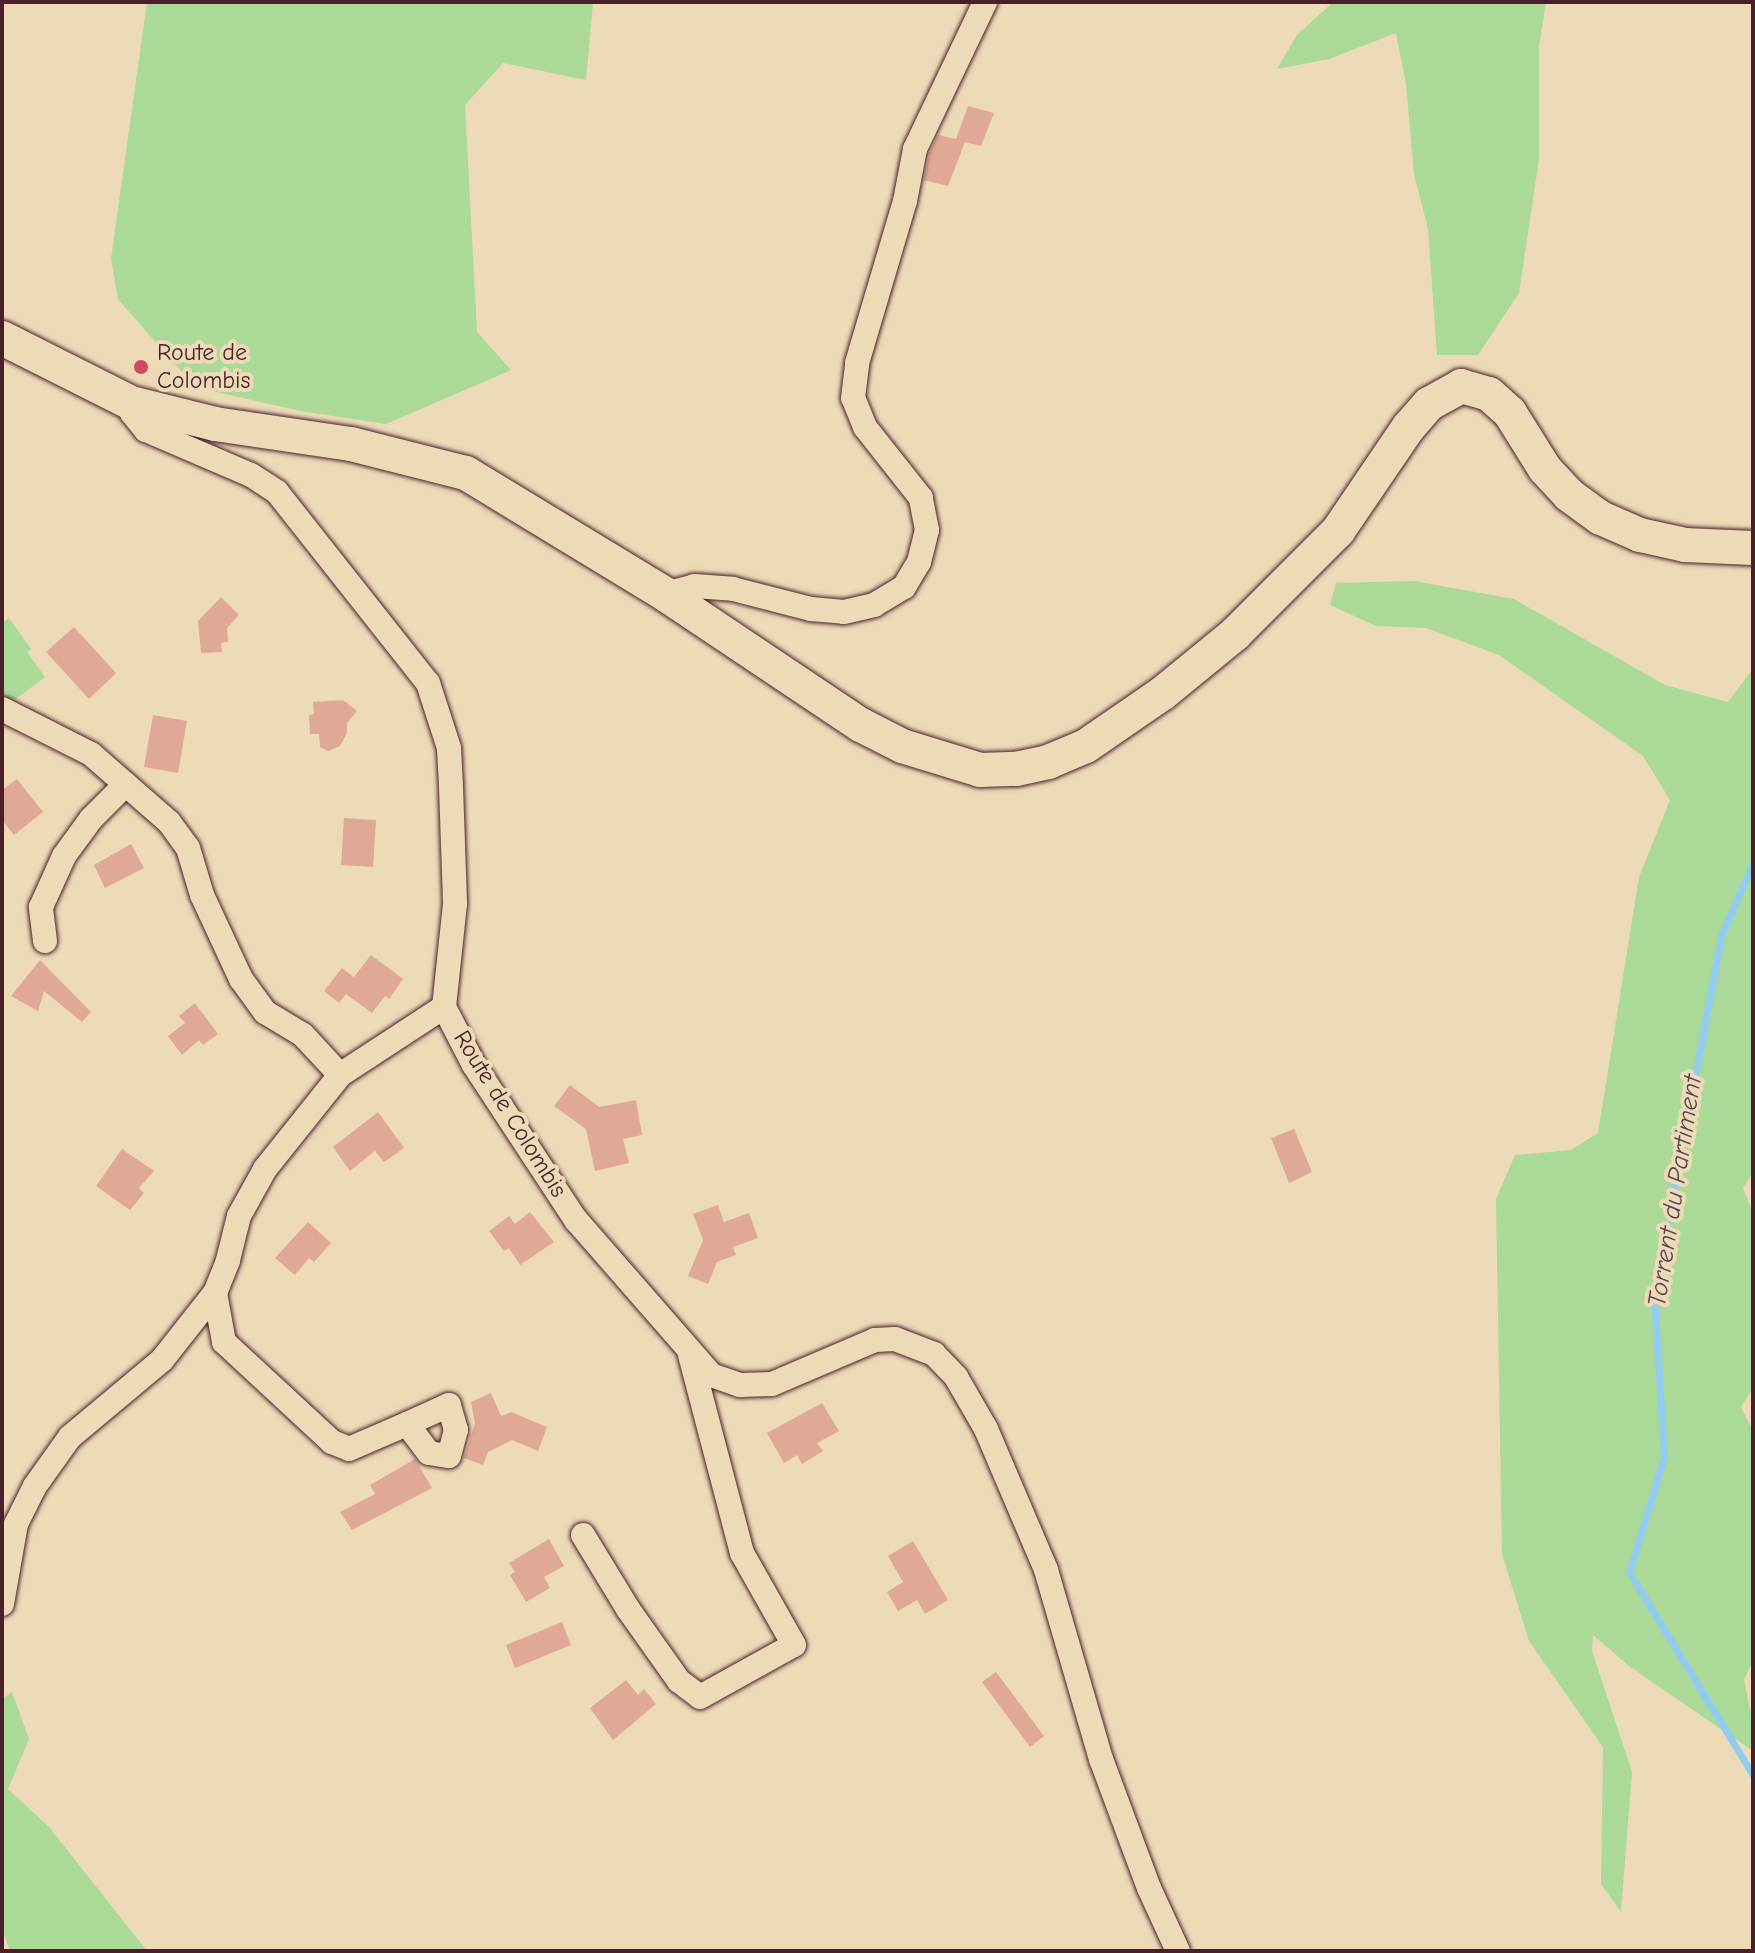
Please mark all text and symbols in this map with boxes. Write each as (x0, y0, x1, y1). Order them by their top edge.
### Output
place label: Route de Colombis (157, 339, 251, 395)
marker: Route de Colombis (132, 358, 150, 376)
street label: Route de Colombis (447, 1025, 573, 1203)
water label: Torrent du Partiment (1642, 1073, 1710, 1309)

